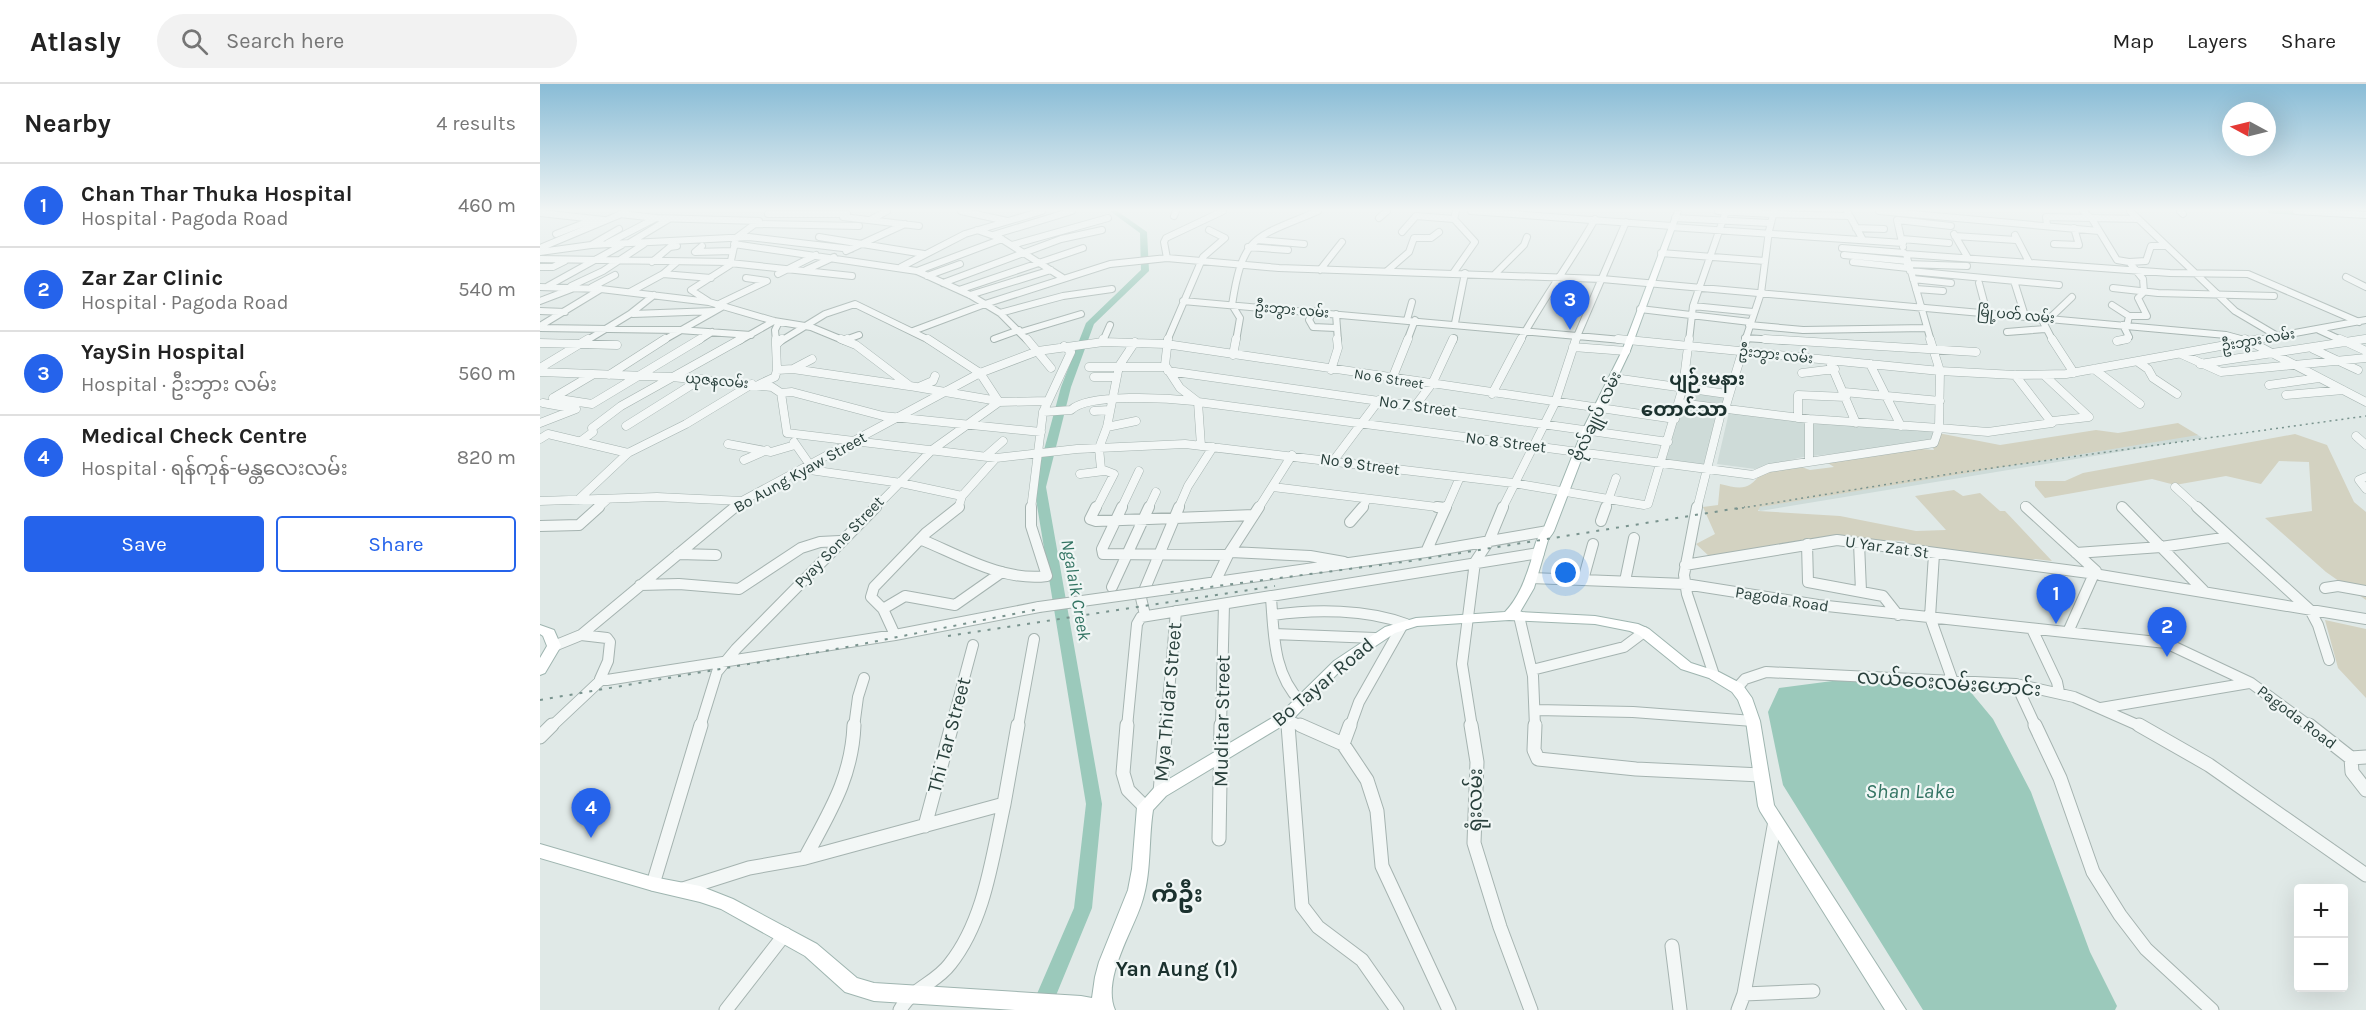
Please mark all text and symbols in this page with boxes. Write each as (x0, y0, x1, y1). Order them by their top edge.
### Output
search box (157, 14, 577, 68)
text: Atlasly (30, 25, 121, 58)
icon: search (178, 25, 211, 58)
text: Search here (226, 28, 344, 54)
text: Map (2112, 29, 2154, 53)
text: Layers (2187, 29, 2248, 53)
text: Share (2281, 29, 2336, 53)
north arrow (2222, 102, 2276, 156)
text: Nearby (24, 108, 111, 139)
text: 4 results (436, 112, 516, 135)
text: Chan Thar Thuka Hospital (81, 181, 352, 207)
text: 1 (40, 194, 47, 217)
text: 460 m (458, 194, 516, 217)
text: Hospital · Pagoda Road (81, 207, 289, 230)
text: Zar Zar Clinic (81, 265, 223, 291)
text: 2 (37, 278, 50, 301)
text: 540 m (458, 278, 516, 301)
pin: 3 (1550, 280, 1590, 330)
text: Hospital · Pagoda Road (81, 291, 289, 314)
street label: ဦးဘွား လမ်း (1254, 296, 1330, 325)
street label: မြို့ပတ် လမ်း (1976, 301, 2056, 330)
street label: ဦးဘွား လမ်း (2220, 323, 2297, 358)
text: YaySin Hospital (81, 339, 245, 365)
street label: ဦးဘွား လမ်း (1738, 341, 1814, 370)
text: 3 (37, 362, 50, 385)
text: 560 m (458, 362, 516, 385)
street label: No 6 Street (1353, 365, 1425, 393)
street label: ဗိုလ်ချုပ် လမ်း (1565, 367, 1630, 466)
district label: ပျဉ်းမနား (1669, 367, 1745, 394)
street label: ယုဇနလမ်း (684, 368, 749, 395)
text: Hospital · ဦးဘွား လမ်း (81, 373, 277, 396)
street label: No 7 Street (1378, 391, 1458, 421)
district label: တောင်သာ (1641, 396, 1727, 421)
text: Medical Check Centre (81, 423, 307, 449)
street label: Bo Aung Kyaw Street (730, 428, 870, 516)
street label: No 8 Street (1465, 428, 1547, 456)
text: 4 (38, 446, 49, 469)
text: 820 m (457, 446, 516, 469)
street label: No 9 Street (1319, 449, 1401, 479)
text: Hospital · ရန်ကုန်-မန္တလေးလမ်း (81, 457, 348, 480)
street label: Pyay Sone Street (790, 492, 888, 592)
button: Save (24, 516, 264, 572)
button: Share (276, 516, 516, 572)
street label: U Yar Zat St (1844, 532, 1930, 562)
water label: Ngalaik Creek (1056, 538, 1096, 643)
your location (1551, 558, 1580, 587)
pin: 1 (2036, 574, 2076, 624)
street label: Pagoda Road (1734, 582, 1830, 616)
pin: 2 (2148, 608, 2186, 657)
street label: Mya Thidar Street (1150, 621, 1186, 783)
street label: Bo Tayar Road (1267, 633, 1379, 731)
street label: Muditar Street (1209, 654, 1235, 787)
street label: လယ်ဝေးလမ်းဟောင်း (1856, 662, 2042, 701)
street label: Thi Tar Street (922, 674, 976, 795)
street label: Pagoda Road (2254, 681, 2340, 753)
street label: ရုံးလမ်း (1460, 768, 1492, 832)
water label: Shan Lake (1865, 779, 1955, 803)
pin: 4 (572, 788, 610, 838)
district label: ကံဦး (1151, 879, 1203, 913)
map controls (2294, 884, 2348, 992)
button: + (2294, 884, 2348, 938)
button: − (2294, 938, 2348, 992)
district label: Yan Aung (1) (1116, 957, 1238, 981)

